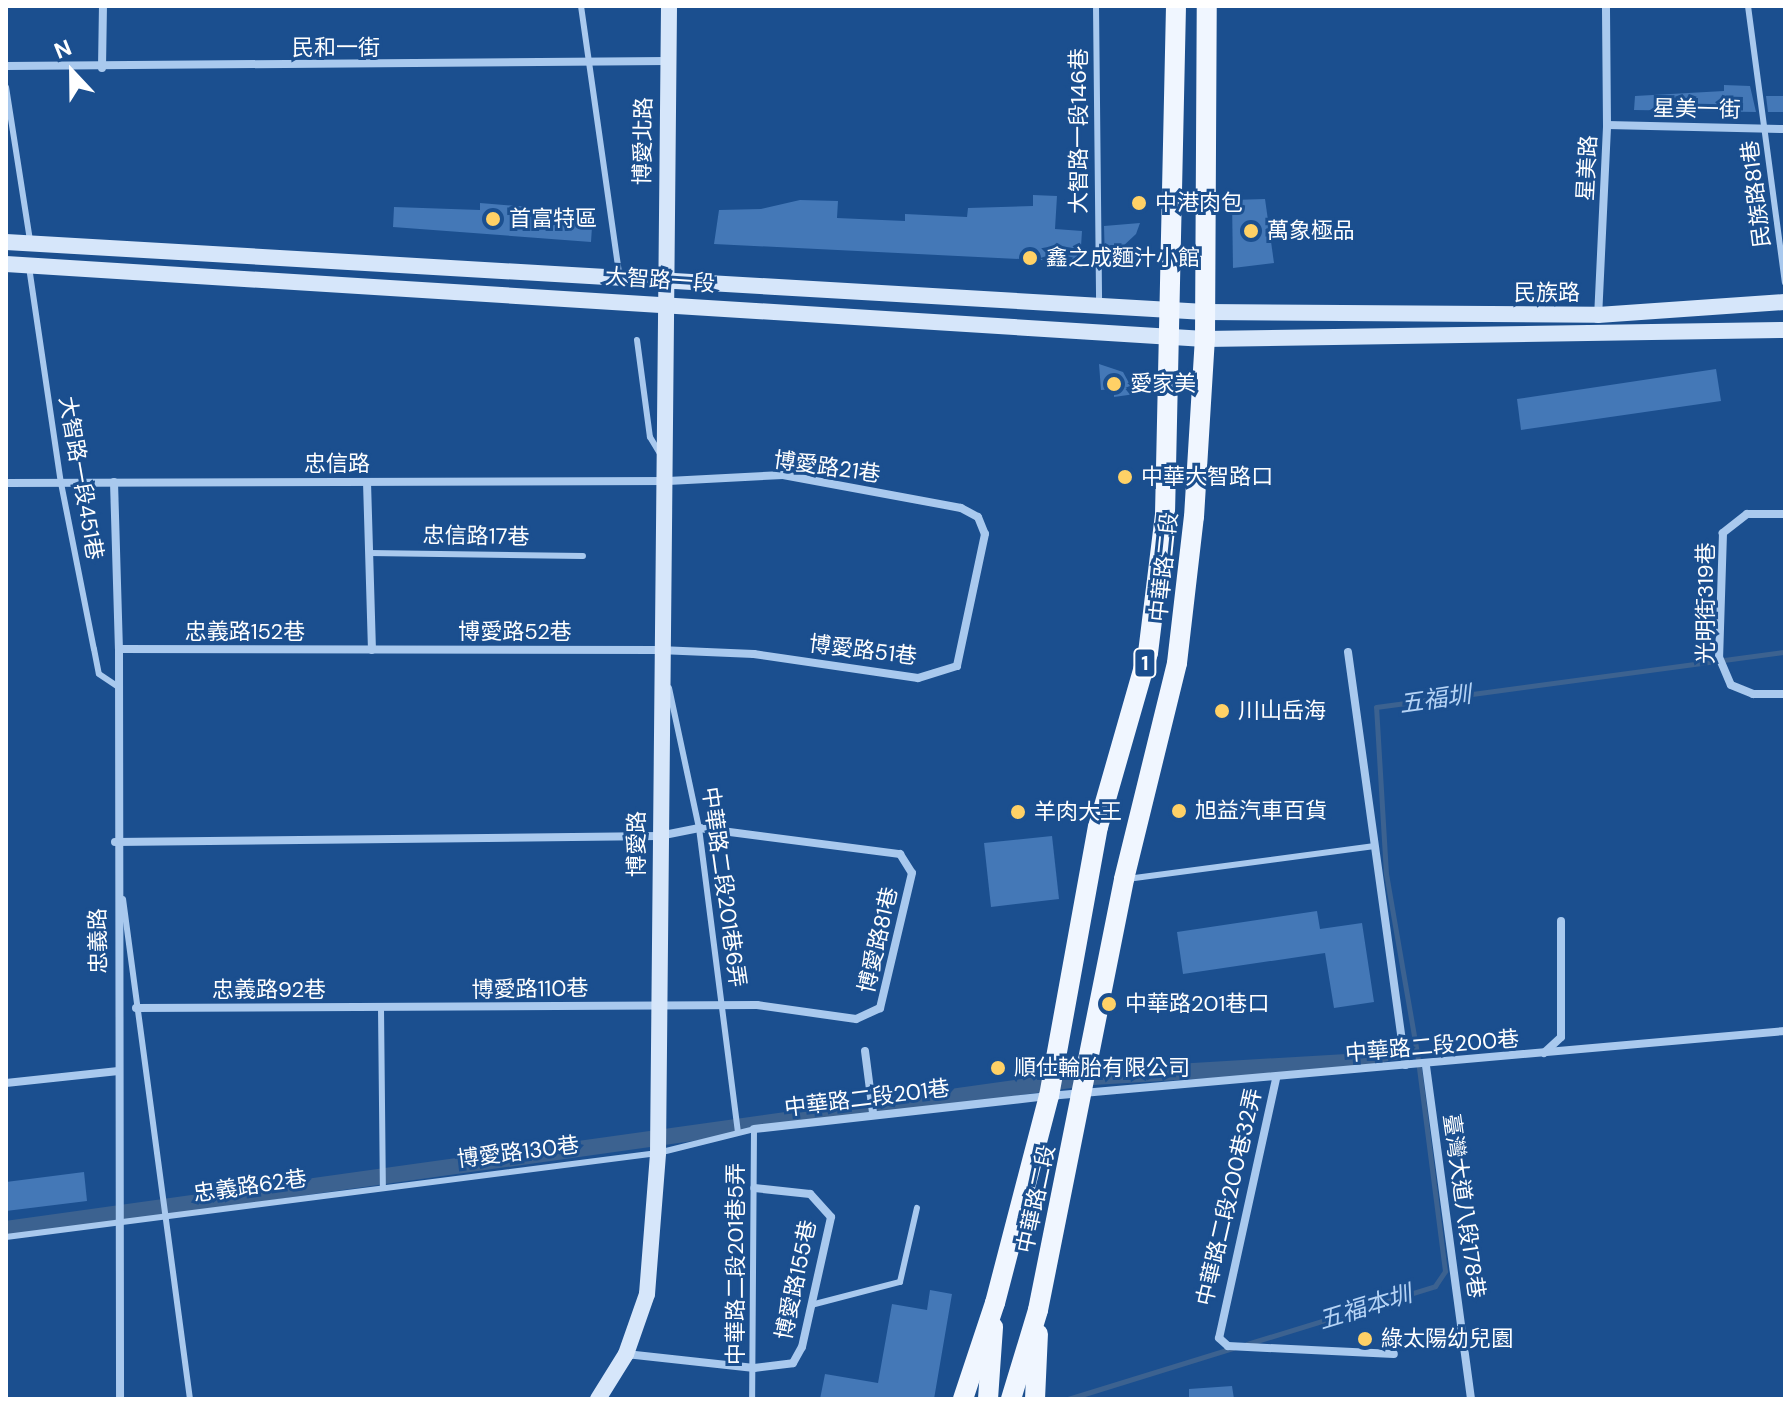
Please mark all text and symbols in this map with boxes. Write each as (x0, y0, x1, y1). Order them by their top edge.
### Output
north arrow (32, 32, 112, 112)
text: N (50, 33, 76, 66)
street label: 民和一街 (292, 35, 380, 61)
street label: 大智路一段146巷 (1066, 48, 1092, 214)
street label: 星美一街 (1653, 95, 1741, 123)
street label: 博愛北路 (629, 97, 657, 185)
street label: 星美路 (1572, 134, 1602, 202)
street label: 民族路81巷 (1736, 139, 1776, 249)
place label: 中港肉包 (1155, 190, 1243, 216)
marker: 中港肉包 (1130, 194, 1148, 212)
place label: 首富特區 (509, 206, 597, 232)
marker: 首富特區 (484, 210, 502, 228)
place label: 萬象極品 (1267, 218, 1355, 244)
marker: 萬象極品 (1242, 222, 1260, 240)
place label: 鑫之成麵汁小館 (1046, 245, 1200, 271)
marker: 鑫之成麵汁小館 (1021, 249, 1039, 267)
street label: 大智路一段 (604, 263, 716, 297)
street label: 民族路 (1514, 280, 1580, 306)
place label: 愛家美 (1130, 371, 1196, 397)
marker: 愛家美 (1105, 375, 1123, 393)
street label: 大智路一段451巷 (54, 394, 108, 562)
street label: 博愛路21巷 (772, 446, 882, 488)
street label: 忠信路 (304, 451, 370, 477)
place label: 中華大智路口 (1141, 464, 1273, 490)
marker: 中華大智路口 (1116, 468, 1134, 486)
street label: 中華路二段 (1145, 511, 1183, 623)
street label: 忠信路17巷 (422, 522, 530, 550)
street label: 光明街319巷 (1693, 542, 1719, 664)
street label: 忠義路152巷 (185, 619, 305, 645)
street label: 博愛路52巷 (458, 619, 572, 645)
street label: 博愛路51巷 (808, 630, 918, 670)
road number: 1 (1133, 647, 1157, 679)
water label: 五福圳 (1397, 680, 1473, 718)
place label: 川山岳海 (1238, 698, 1326, 724)
marker: 川山岳海 (1213, 702, 1231, 720)
street label: 中華路二段201巷6弄 (697, 785, 751, 989)
place label: 旭益汽車百貨 (1195, 798, 1327, 824)
place label: 羊肉大王 (1034, 799, 1122, 825)
marker: 旭益汽車百貨 (1170, 802, 1188, 820)
marker: 羊肉大王 (1009, 803, 1027, 821)
street label: 博愛路 (624, 811, 650, 877)
street label: 博愛路81巷 (853, 885, 903, 995)
street label: 忠義路 (84, 908, 112, 974)
street label: 博愛路110巷 (471, 975, 589, 1003)
street label: 忠義路92巷 (212, 977, 326, 1003)
place label: 中華路201巷口 (1125, 991, 1269, 1017)
marker: 中華路201巷口 (1100, 995, 1118, 1013)
street label: 中華路二段200巷 (1344, 1025, 1520, 1067)
place label: 順仕輪胎有限公司 (1014, 1055, 1190, 1081)
marker: 順仕輪胎有限公司 (989, 1059, 1007, 1077)
street label: 中華路二段201巷 (783, 1075, 951, 1121)
street label: 中華路二段200巷32弄 (1191, 1086, 1267, 1308)
street label: 臺灣大道八段178巷 (1438, 1112, 1490, 1300)
street label: 博愛路130巷 (455, 1131, 581, 1173)
street label: 中華路二段 (1012, 1142, 1060, 1256)
street label: 中華路二段201巷5弄 (723, 1163, 749, 1365)
street label: 忠義路62巷 (192, 1165, 308, 1207)
street label: 博愛路155巷 (770, 1218, 822, 1342)
water label: 五福本圳 (1315, 1279, 1415, 1335)
place label: 綠太陽幼兒園 (1381, 1326, 1513, 1352)
marker: 綠太陽幼兒園 (1356, 1330, 1374, 1348)

